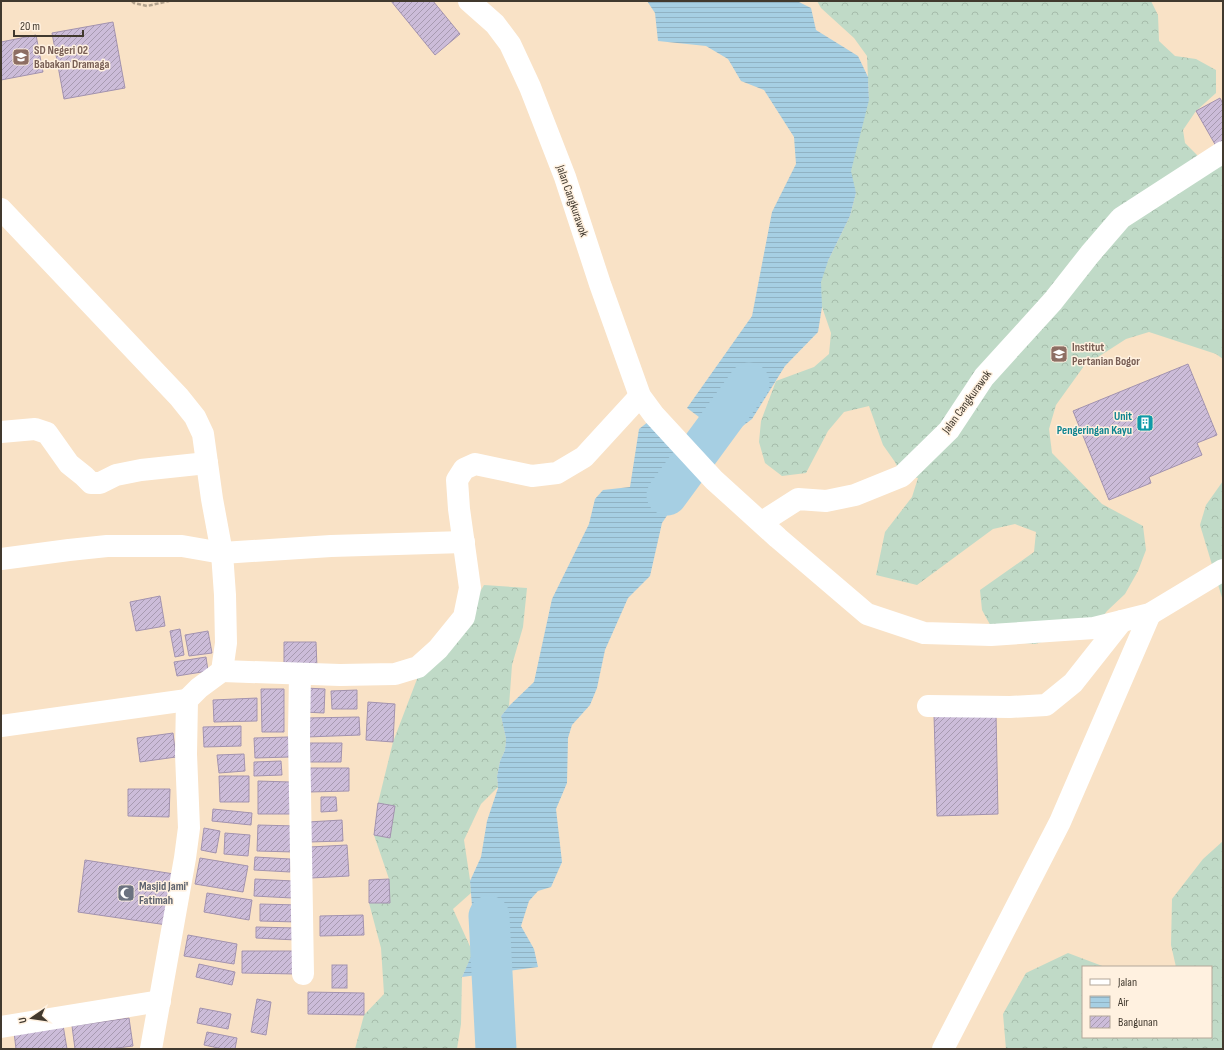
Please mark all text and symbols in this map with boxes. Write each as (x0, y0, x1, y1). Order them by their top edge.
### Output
scale bar (14, 12, 83, 38)
text: 20 m (20, 19, 40, 34)
place label: SD Negeri 02 Babakan Dramaga (34, 43, 109, 72)
school or university icon: SD Negeri 02 Babakan Dramaga (11, 47, 31, 67)
street label: Jalan Cangkurawok (552, 162, 591, 239)
place label: Institut Pertanian Bogor (1072, 340, 1140, 369)
school or university icon: Institut Pertanian Bogor (1049, 344, 1069, 364)
street label: Jalan Cangkurawok (938, 367, 995, 437)
place label: Unit Pengeringan Kayu (1057, 409, 1132, 438)
building icon: Unit Pengeringan Kayu (1135, 413, 1155, 433)
place label: Masjid Jami' Fatimah (139, 879, 188, 908)
mosque icon: Masjid Jami' Fatimah (116, 883, 136, 903)
legend (1082, 966, 1212, 1038)
text: Jalan (1117, 975, 1137, 990)
text: Air (1117, 995, 1129, 1010)
north arrow (12, 998, 52, 1038)
text: Bangunan (1118, 1015, 1158, 1030)
text: U (16, 1016, 30, 1024)

